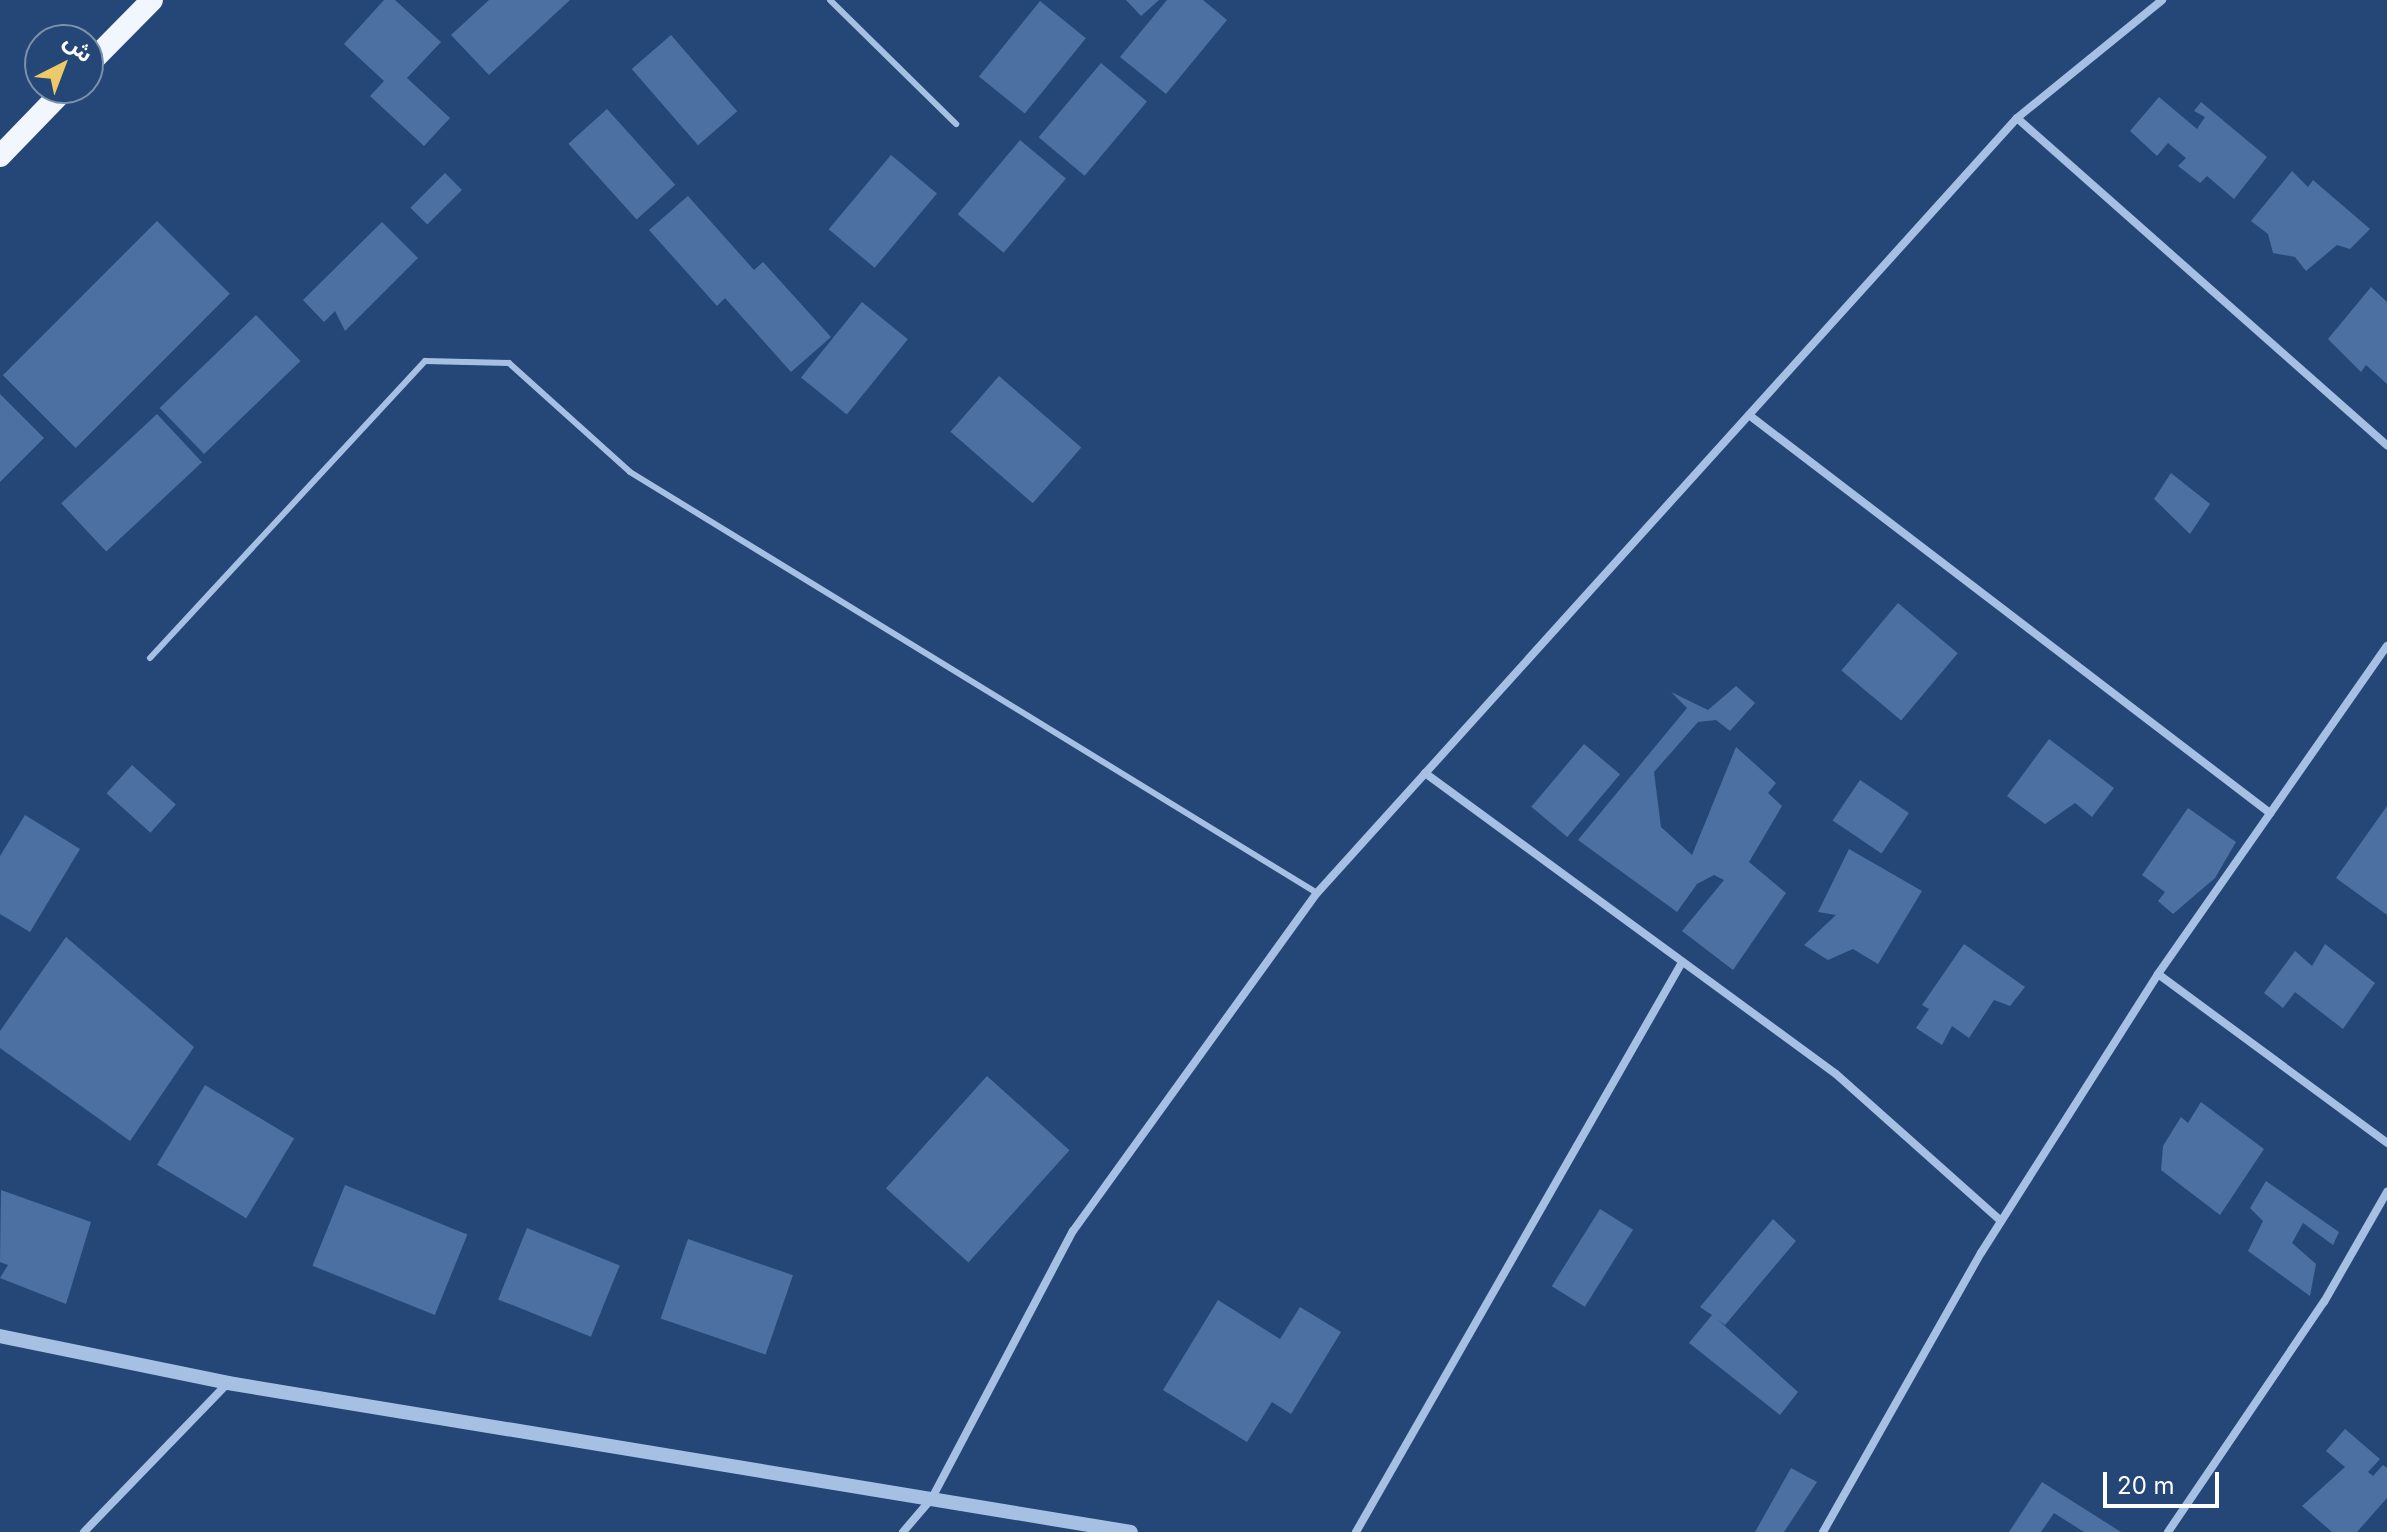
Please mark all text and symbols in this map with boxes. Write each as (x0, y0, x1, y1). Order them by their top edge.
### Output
north arrow (24, 24, 104, 104)
text: ش (59, 28, 99, 67)
scale bar (2107, 1456, 2223, 1506)
text: 20 m (2117, 1471, 2175, 1500)

